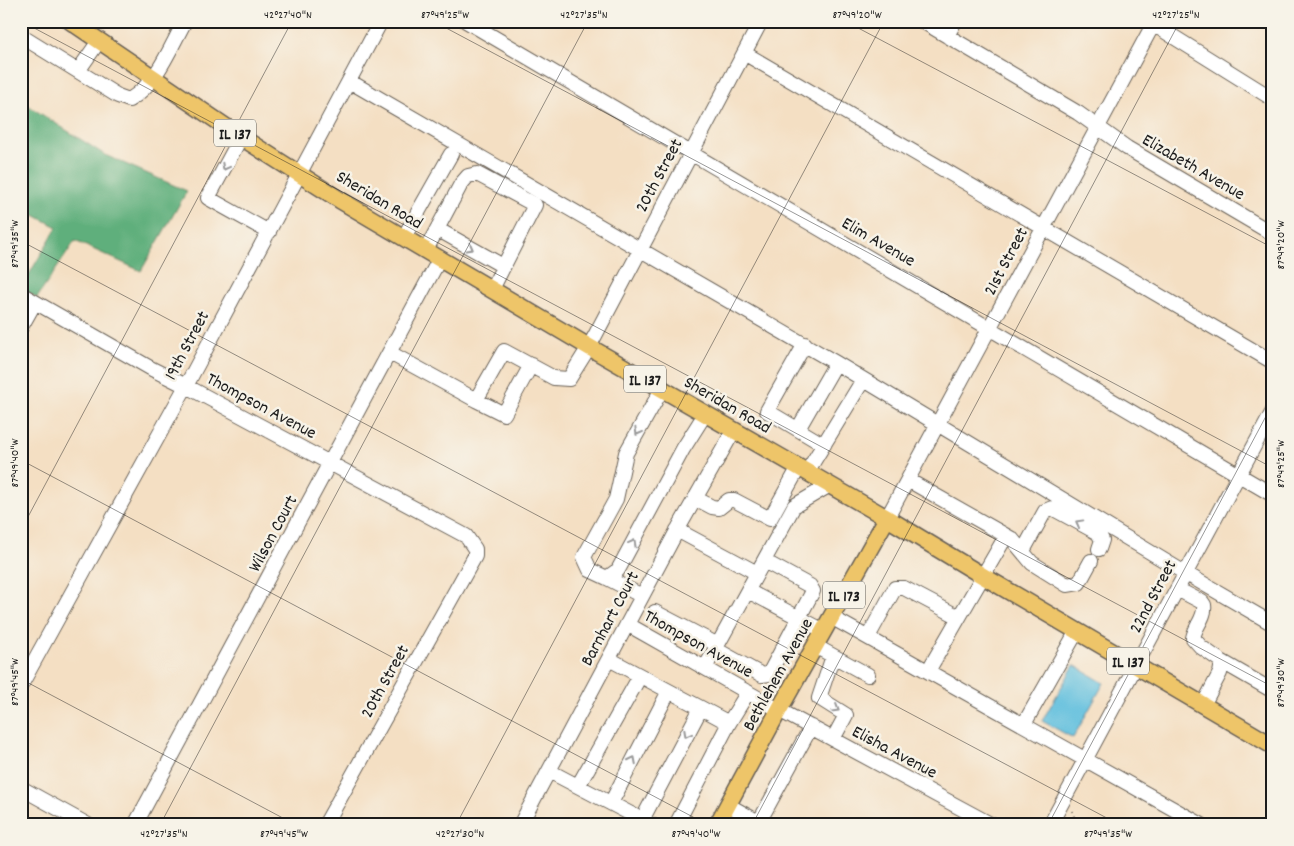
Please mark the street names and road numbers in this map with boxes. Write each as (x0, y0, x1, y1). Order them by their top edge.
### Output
road number: IL 137 (214, 120, 256, 146)
street label: Elizabeth Avenue (1137, 129, 1249, 208)
street label: 20th Street (630, 134, 690, 218)
street label: Sheridan Road (331, 165, 427, 237)
street label: Elim Avenue (836, 212, 919, 274)
street label: 21st Street (979, 223, 1036, 301)
street label: 19th Street (160, 307, 217, 385)
road number: IL 137 (624, 366, 666, 392)
street label: Thompson Avenue (201, 368, 320, 447)
street label: Sheridan Road (678, 371, 775, 441)
street label: Wilson Court (243, 491, 305, 577)
street label: 22nd Street (1124, 556, 1184, 639)
street label: Barnhart Court (576, 567, 647, 671)
road number: IL 173 (823, 582, 865, 608)
street label: Thompson Avenue (639, 605, 757, 686)
street label: Bethlehem Avenue (738, 614, 821, 736)
street label: 20th Street (356, 641, 417, 723)
road number: IL 137 (1107, 648, 1149, 674)
street label: Elisha Avenue (847, 720, 941, 786)

